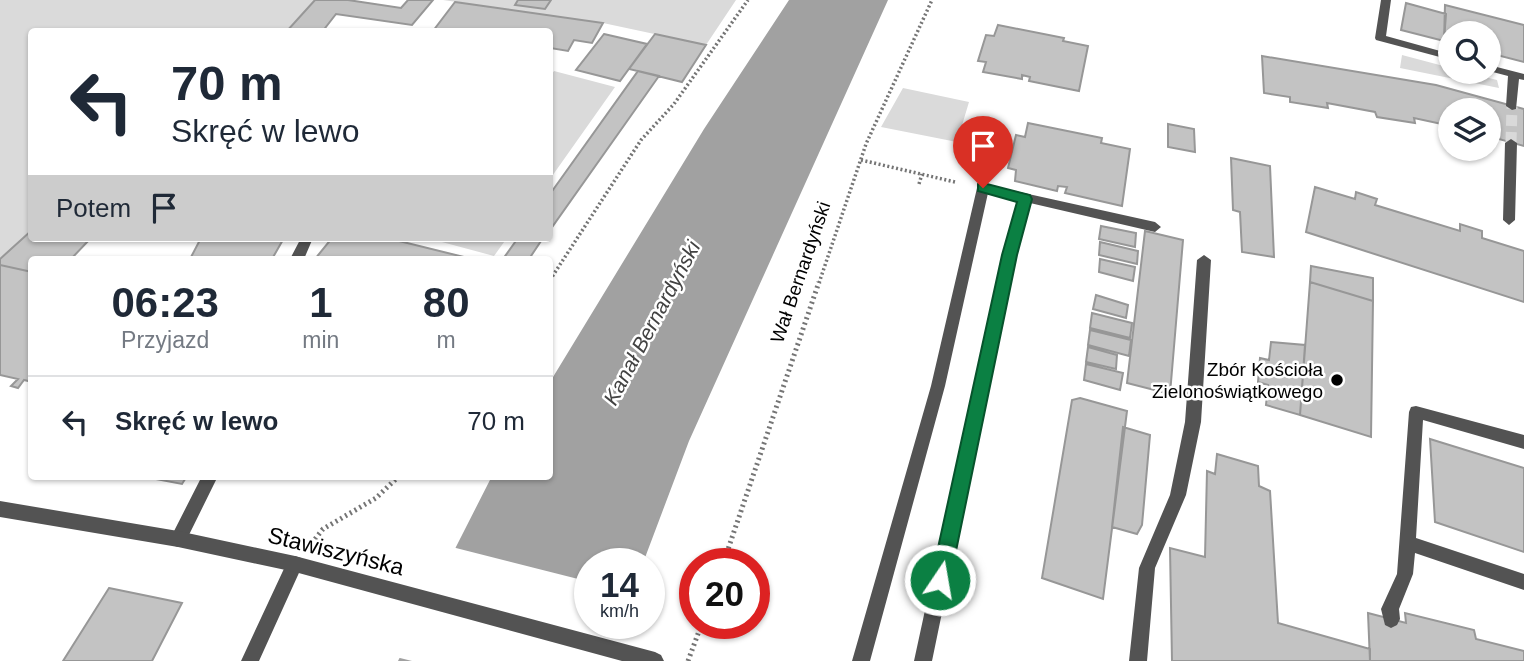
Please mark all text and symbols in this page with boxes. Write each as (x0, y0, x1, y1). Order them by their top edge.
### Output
map controls (1438, 21, 1501, 161)
button: search (1438, 21, 1501, 84)
icon: left (56, 56, 147, 147)
text: 70 m (171, 56, 283, 110)
button: layers (1438, 98, 1501, 161)
text: Skręć w lewo (171, 113, 360, 149)
pin (953, 116, 1013, 188)
icon: arrive (964, 127, 1002, 165)
icon: arrive (145, 189, 183, 227)
text: Potem (56, 193, 131, 223)
street label: Wał Bernardyński (766, 199, 835, 346)
water label: Kanał Bernardyński (599, 236, 705, 409)
text: 06:23 (111, 279, 219, 326)
text: 1 (309, 279, 333, 326)
text: 80 (423, 279, 470, 326)
text: Przyjazd (121, 327, 209, 353)
text: min (302, 327, 339, 353)
text: m (437, 327, 456, 353)
place label: Zbór Kościoła Zielonoświątkowego (1152, 359, 1323, 402)
marker: Zbór Kościoła Zielonoświątkowego (1329, 372, 1345, 388)
icon: left (56, 403, 94, 441)
text: Skręć w lewo (115, 406, 278, 436)
text: 70 m (467, 406, 525, 436)
street label: Stawiszyńska (265, 522, 407, 581)
position arrow (903, 543, 977, 617)
speed limit sign: 20 (679, 548, 770, 639)
text: 14 (600, 565, 639, 604)
text: km/h (600, 601, 639, 621)

